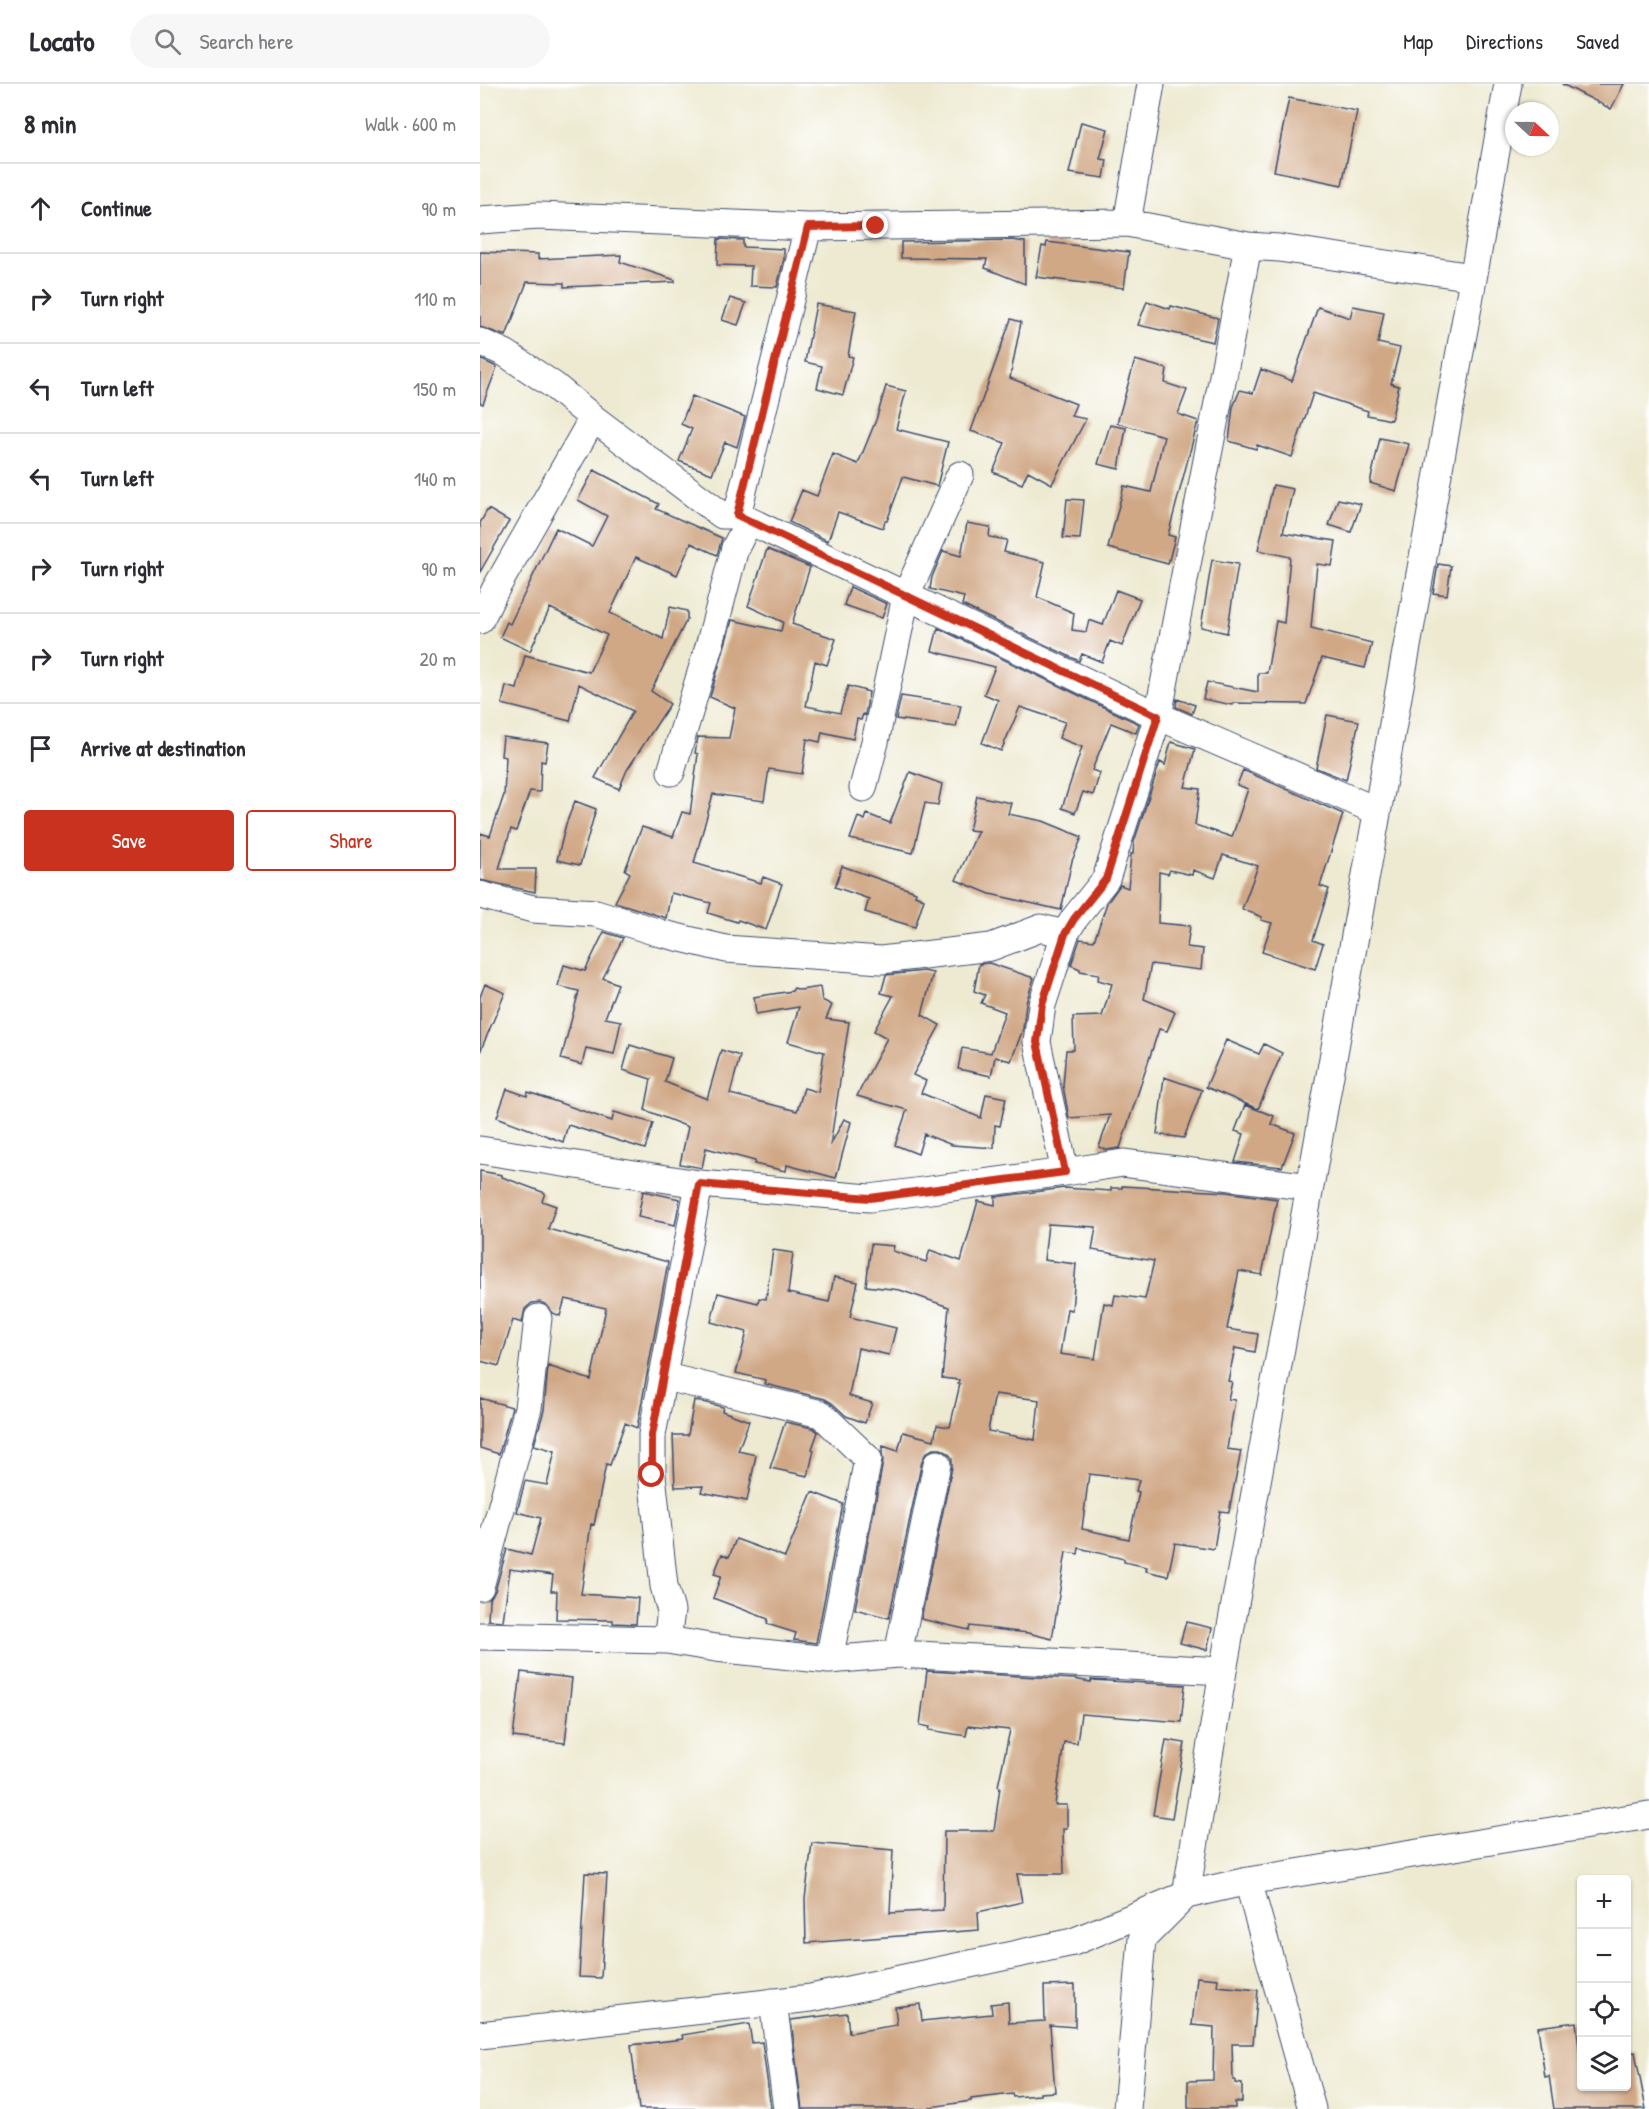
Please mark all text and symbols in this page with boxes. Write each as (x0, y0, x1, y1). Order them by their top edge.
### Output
search box (130, 14, 550, 68)
text: Locato (30, 22, 94, 60)
icon: search (151, 25, 184, 58)
text: Search here (199, 26, 293, 56)
text: Map (1403, 27, 1433, 56)
text: Directions (1466, 27, 1543, 56)
text: Saved (1576, 27, 1619, 56)
north arrow (1505, 102, 1559, 156)
text: 8 min (24, 106, 77, 141)
text: Walk · 600 m (365, 110, 456, 137)
icon: ahead (24, 192, 57, 225)
text: Continue (81, 193, 152, 223)
text: 90 m (422, 195, 456, 222)
route end (862, 212, 888, 238)
icon: right (24, 282, 57, 315)
text: Turn right (81, 283, 164, 313)
text: 110 m (414, 285, 456, 312)
icon: left (24, 372, 57, 405)
text: Turn left (81, 373, 154, 403)
text: 150 m (413, 375, 456, 402)
icon: left (24, 462, 57, 495)
text: Turn left (81, 463, 154, 493)
text: 140 m (414, 465, 456, 492)
icon: right (24, 552, 57, 585)
text: Turn right (81, 553, 164, 583)
text: 90 m (422, 555, 456, 582)
icon: right (24, 642, 57, 675)
text: Turn right (81, 643, 164, 673)
text: 20 m (419, 645, 456, 672)
icon: arrive (24, 732, 57, 765)
text: Arrive at destination (81, 733, 246, 763)
button: Save (24, 810, 234, 871)
button: Share (246, 810, 456, 871)
route start (638, 1461, 664, 1487)
map controls (1577, 1875, 1631, 2091)
button: + (1577, 1875, 1631, 1929)
button: − (1577, 1929, 1631, 1983)
button: locate (1577, 1983, 1631, 2037)
button: layers (1577, 2037, 1631, 2091)

